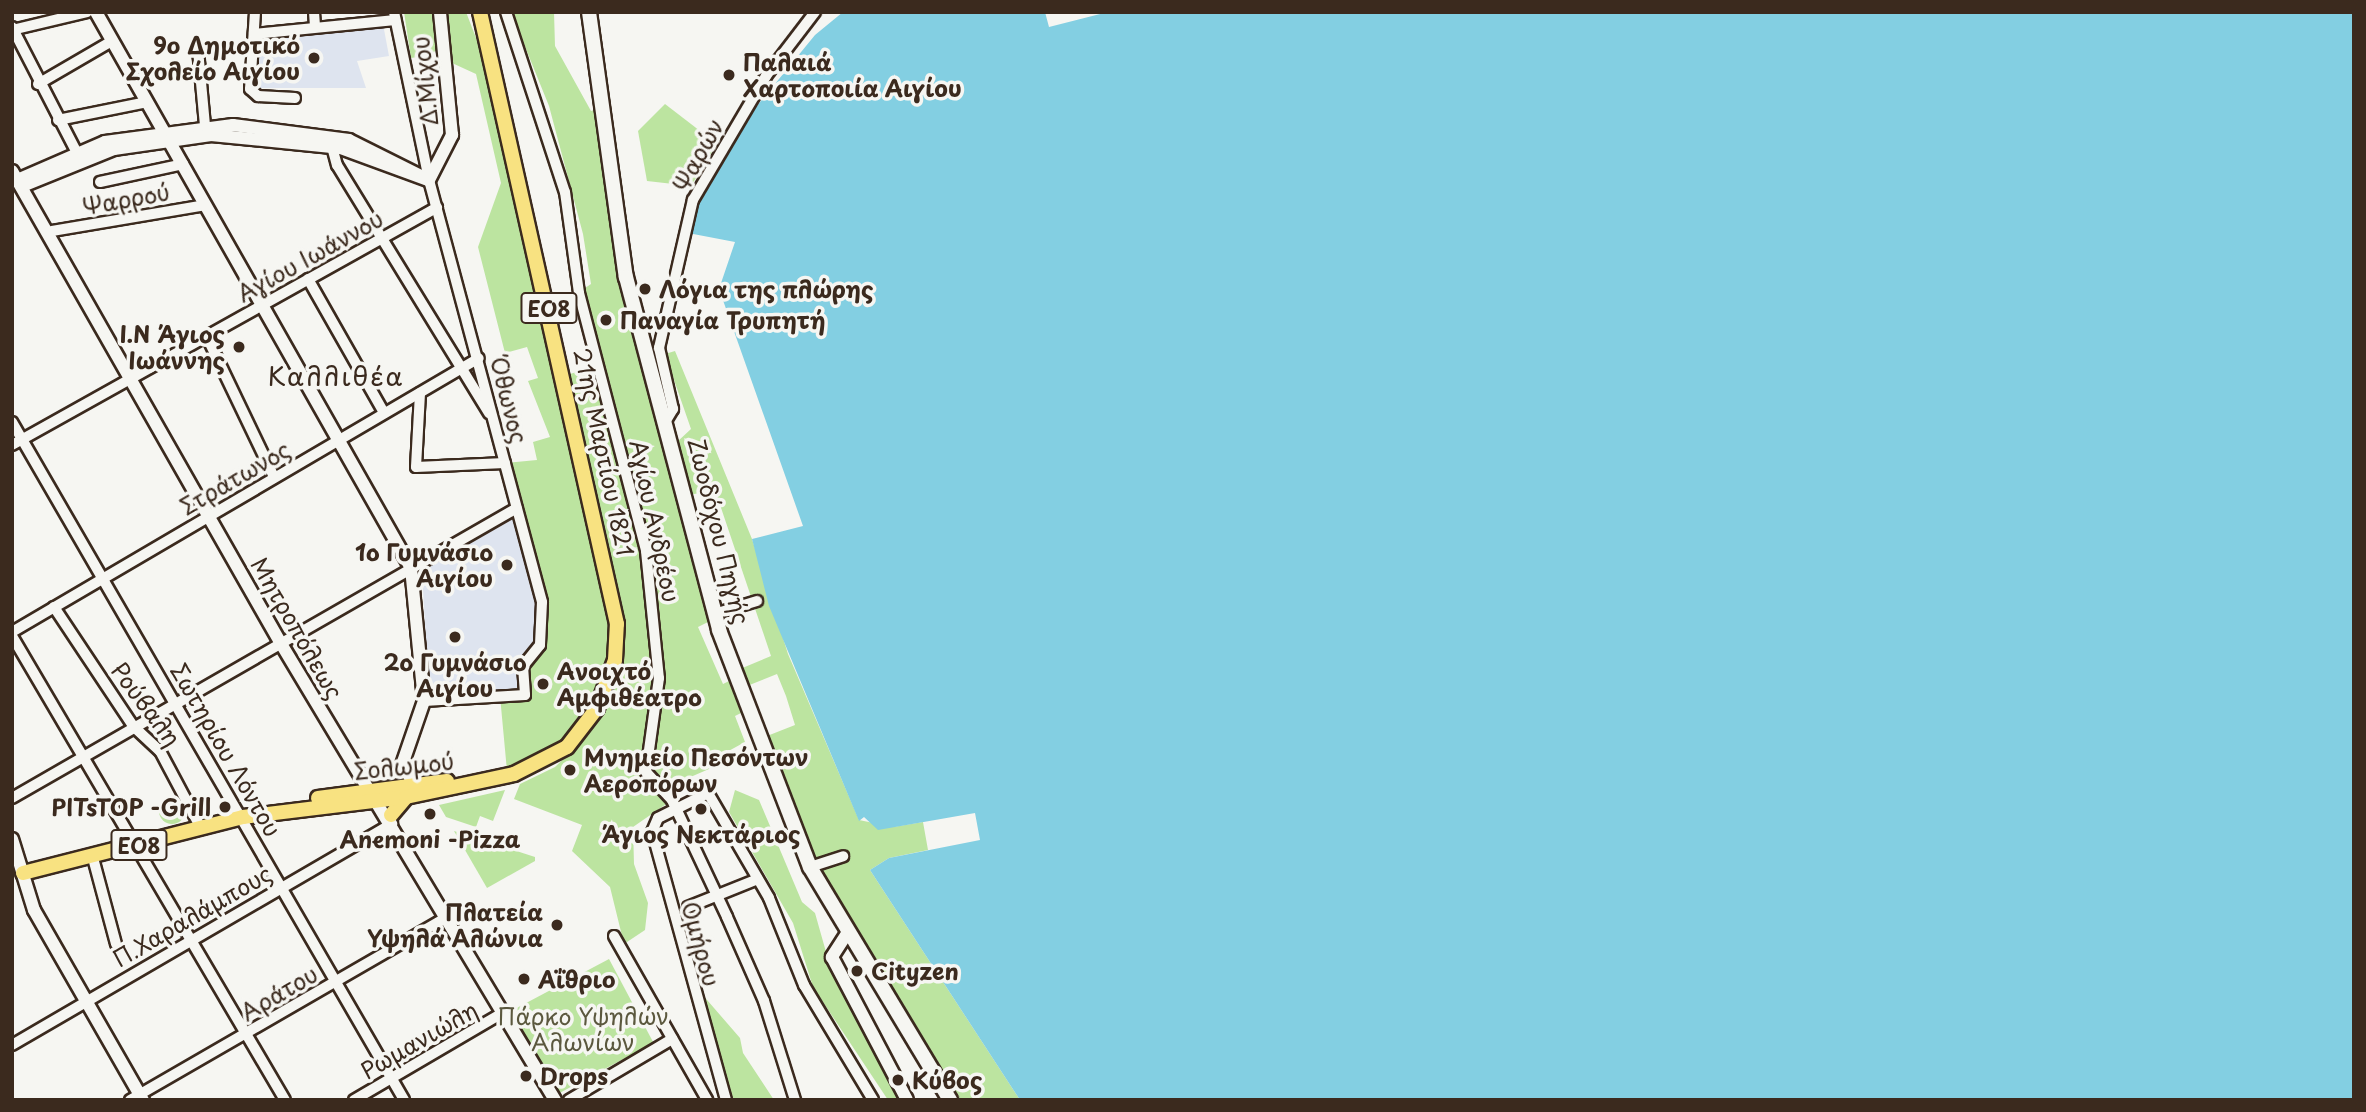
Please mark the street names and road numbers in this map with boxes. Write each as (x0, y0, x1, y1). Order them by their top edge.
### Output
street label: Δ.Μίχου (407, 35, 443, 127)
street label: Ψαρών (667, 114, 729, 196)
street label: Ψαρρού (80, 178, 172, 220)
street label: Αγίου Ιωάννου (232, 204, 388, 308)
road number: ΕΟ8 (519, 290, 579, 326)
street label: 21ης Μαρτίου 1821 (568, 345, 640, 559)
street label: Όθωνος (485, 354, 533, 446)
street label: Στράτωνος (175, 435, 295, 521)
street label: Ζωοδόχου Πηγής (683, 435, 755, 627)
street label: Αγίου Ανδρέου (624, 438, 686, 604)
street label: Μητροπόλεως (245, 552, 349, 704)
street label: Ρούβαλη (106, 657, 186, 751)
street label: Σωτηρίου Λόντου (165, 659, 287, 841)
street label: Σολωμού (353, 747, 455, 785)
road number: ΕΟ8 (109, 828, 169, 862)
street label: Π.Χαραλάμπους (108, 859, 276, 973)
street label: Ομήρου (676, 899, 726, 989)
street label: Αράτου (235, 960, 323, 1026)
street label: Ρωμανιώλη (356, 995, 482, 1085)

